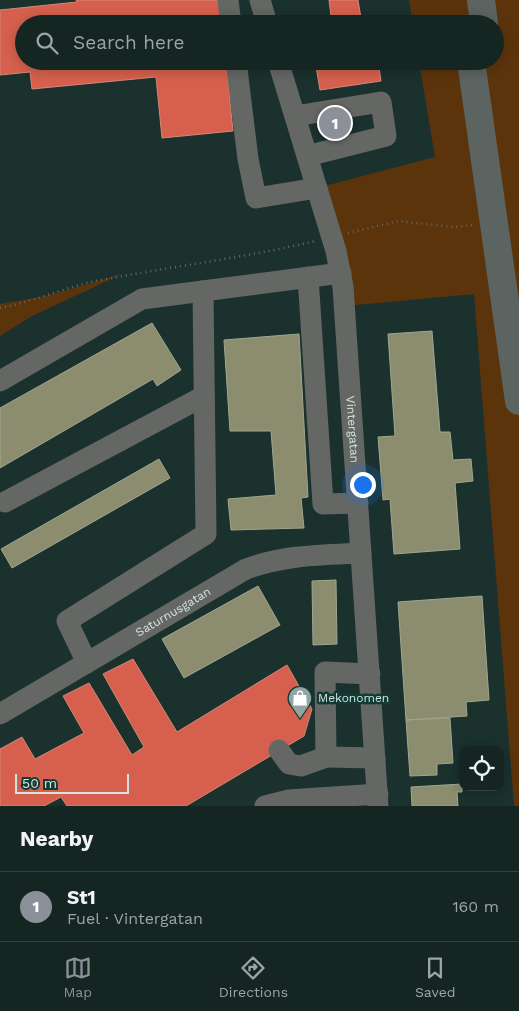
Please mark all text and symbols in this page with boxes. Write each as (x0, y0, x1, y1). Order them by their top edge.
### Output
search box (15, 15, 504, 70)
icon: search (33, 29, 61, 57)
text: Search here (73, 31, 184, 54)
pin: 1 (319, 104, 351, 142)
street label: Vintergatan (343, 395, 362, 463)
your location (350, 472, 376, 498)
street label: Saturnusgatan (133, 584, 213, 640)
shop icon: Mekonomen (287, 685, 313, 719)
place label: Mekonomen (318, 691, 389, 705)
map controls (459, 746, 504, 791)
button: locate (459, 746, 504, 791)
scale bar (15, 771, 129, 794)
text: 50 m (22, 775, 57, 791)
text: Nearby (20, 826, 93, 851)
text: St1 (67, 886, 96, 909)
text: 1 (33, 897, 39, 916)
text: 160 m (452, 897, 499, 916)
text: Fuel · Vintergatan (67, 909, 203, 928)
tab: Map (63, 954, 92, 1000)
tab: Directions (219, 954, 288, 1000)
tab: Saved (415, 954, 456, 1000)

